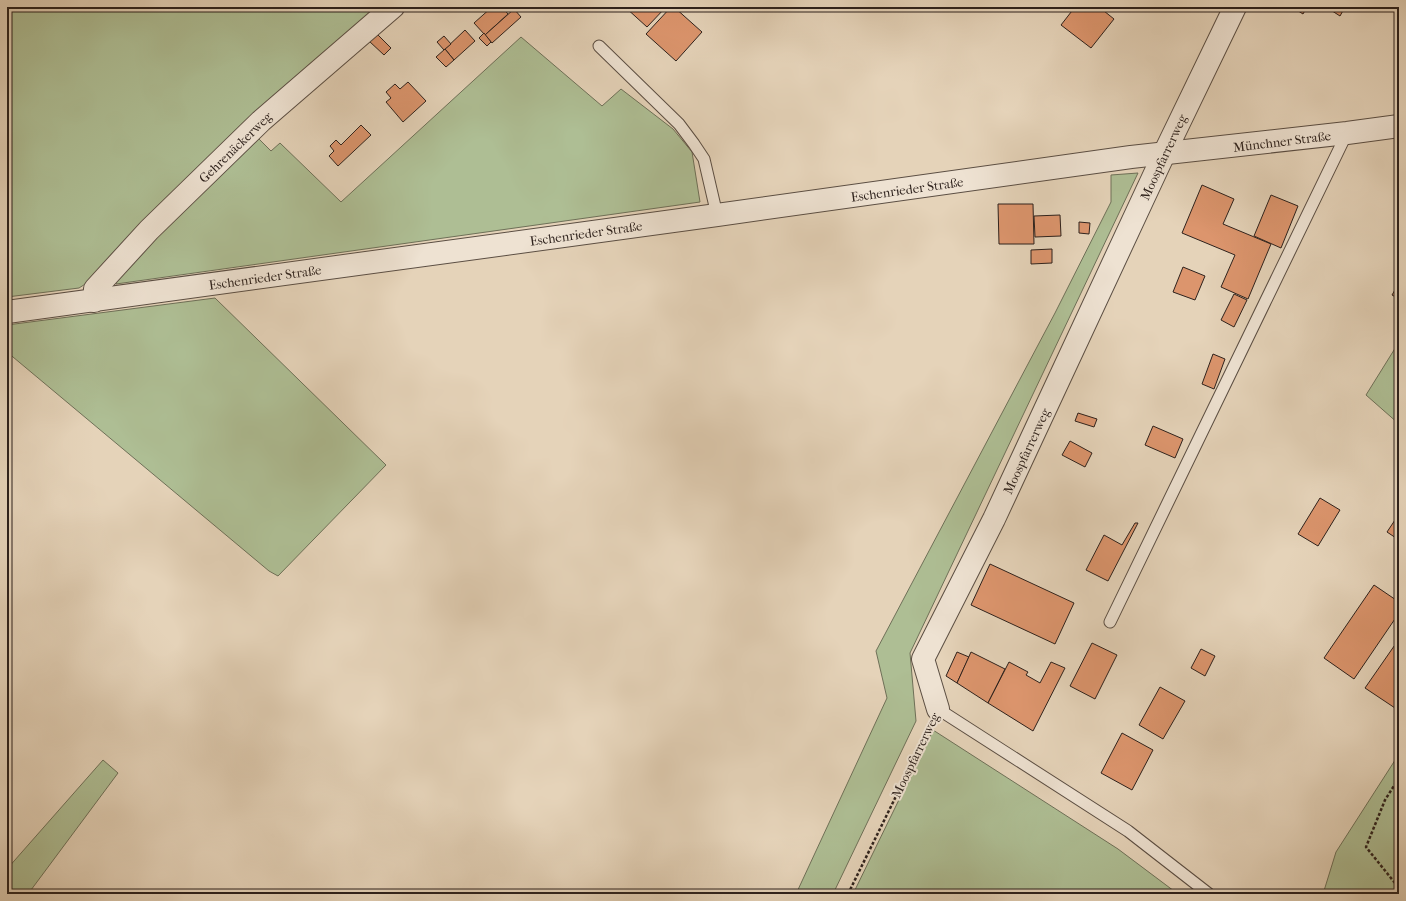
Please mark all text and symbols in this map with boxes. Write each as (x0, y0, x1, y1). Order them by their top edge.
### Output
street label: Gehrenäckerweg (196, 108, 276, 186)
street label: Moospfarrerweg (1137, 111, 1190, 202)
street label: Münchner Straße (1232, 128, 1332, 155)
street label: Eschenrieder Straße (850, 174, 965, 205)
street label: Eschenrieder Straße (529, 218, 644, 249)
street label: Eschenrieder Straße (208, 262, 323, 293)
street label: Moospfarrerweg (1000, 405, 1053, 496)
street label: Moospfarrerweg (888, 709, 943, 800)

